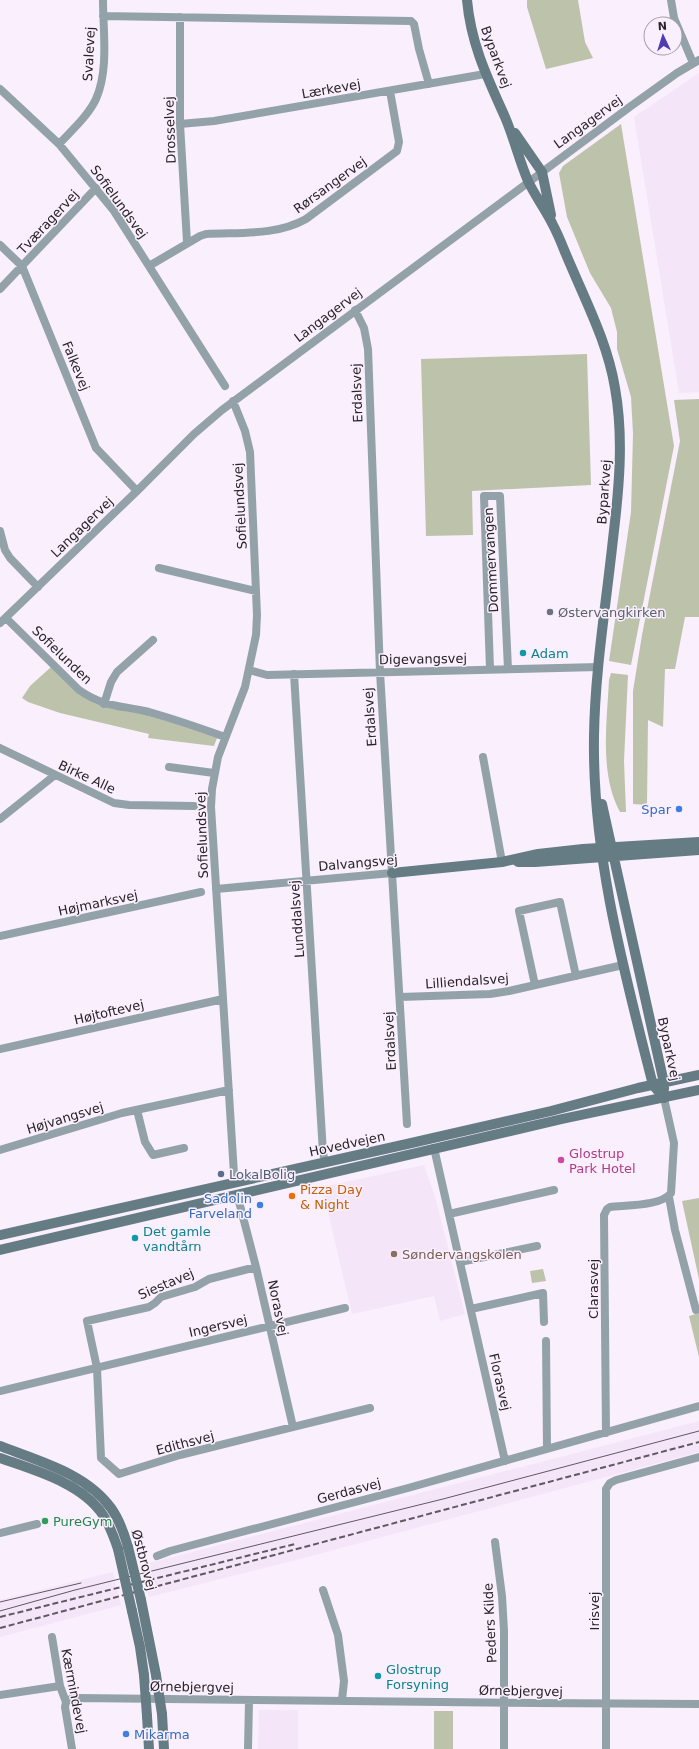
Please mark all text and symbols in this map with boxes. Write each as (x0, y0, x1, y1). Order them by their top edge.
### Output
north arrow (643, 16, 683, 56)
text: N (657, 20, 667, 33)
street label: Byparkvej (478, 24, 514, 90)
street label: Svalevej (80, 26, 98, 82)
street label: Lærkevej (300, 76, 362, 102)
street label: Langagervej (551, 92, 625, 152)
street label: Drosselvej (161, 96, 179, 164)
street label: Rørsangervej (291, 154, 369, 216)
street label: Sofielundsvej (87, 162, 151, 242)
street label: Tværagervej (14, 187, 82, 258)
street label: Langagervej (291, 285, 365, 345)
street label: Falkevej (59, 339, 93, 393)
street label: Erdalsvej (348, 363, 366, 423)
street label: Byparkvej (594, 459, 614, 525)
street label: Sofielundsvej (230, 462, 250, 550)
street label: Langagervej (48, 494, 116, 560)
street label: Dommervangen (481, 507, 501, 613)
place label: Østervangkirken (558, 605, 665, 620)
marker: Østervangkirken (545, 607, 555, 617)
street label: Sofielunden (29, 623, 95, 687)
place label: Adam (531, 646, 569, 661)
marker: Adam (518, 648, 528, 658)
street label: Digevangsvej (379, 651, 467, 667)
street label: Erdalsvej (360, 687, 380, 747)
street label: Birke Alle (56, 757, 118, 797)
street label: Sofielundsvej (193, 791, 211, 879)
place label: Spar (641, 802, 672, 817)
marker: Spar (674, 804, 684, 814)
street label: Dalvangsvej (318, 852, 398, 874)
street label: Lunddalsvej (287, 880, 307, 958)
street label: Højmarksvej (57, 887, 139, 919)
street label: Lilliendalsvej (425, 971, 509, 991)
street label: Højtoftevej (73, 997, 145, 1027)
street label: Erdalsvej (381, 1011, 399, 1071)
street label: Byparkvej (655, 1016, 683, 1082)
street label: Højvangsvej (25, 1099, 105, 1137)
street label: Hovedvejen (308, 1129, 386, 1159)
place label: Glostrup Park Hotel (569, 1146, 636, 1176)
marker: Glostrup Park Hotel (556, 1155, 566, 1165)
place label: LokalBolig (229, 1167, 295, 1182)
marker: LokalBolig (216, 1169, 226, 1179)
place label: Pizza Day & Night (300, 1182, 363, 1212)
place label: Sadolin Farveland (189, 1191, 252, 1221)
marker: Pizza Day & Night (287, 1191, 297, 1201)
marker: Sadolin Farveland (255, 1200, 265, 1210)
place label: Det gamle vandtårn (143, 1224, 211, 1254)
marker: Det gamle vandtårn (130, 1233, 140, 1243)
place label: Søndervangskolen (402, 1247, 522, 1262)
marker: Søndervangskolen (389, 1249, 399, 1259)
street label: Clarasvej (586, 1259, 601, 1319)
street label: Siestavej (136, 1266, 196, 1302)
street label: Norasvej (265, 1279, 291, 1337)
street label: Ingersvej (187, 1312, 249, 1340)
street label: Florasvej (486, 1352, 514, 1412)
street label: Edithsvej (154, 1428, 216, 1458)
street label: Gerdasvej (315, 1475, 383, 1507)
place label: PureGym (53, 1514, 112, 1529)
marker: PureGym (40, 1516, 50, 1526)
street label: Østbrovej (129, 1528, 159, 1592)
street label: Peders Kilde (480, 1583, 500, 1663)
street label: Irisvej (587, 1592, 602, 1630)
street label: Kærmindevej (58, 1647, 90, 1735)
place label: Glostrup Forsyning (386, 1662, 449, 1692)
marker: Glostrup Forsyning (373, 1671, 383, 1681)
street label: Ørnebjergvej (150, 1679, 234, 1695)
street label: Ørnebjergvej (479, 1683, 563, 1699)
place label: Mikarma (134, 1727, 190, 1742)
marker: Mikarma (121, 1729, 131, 1739)

